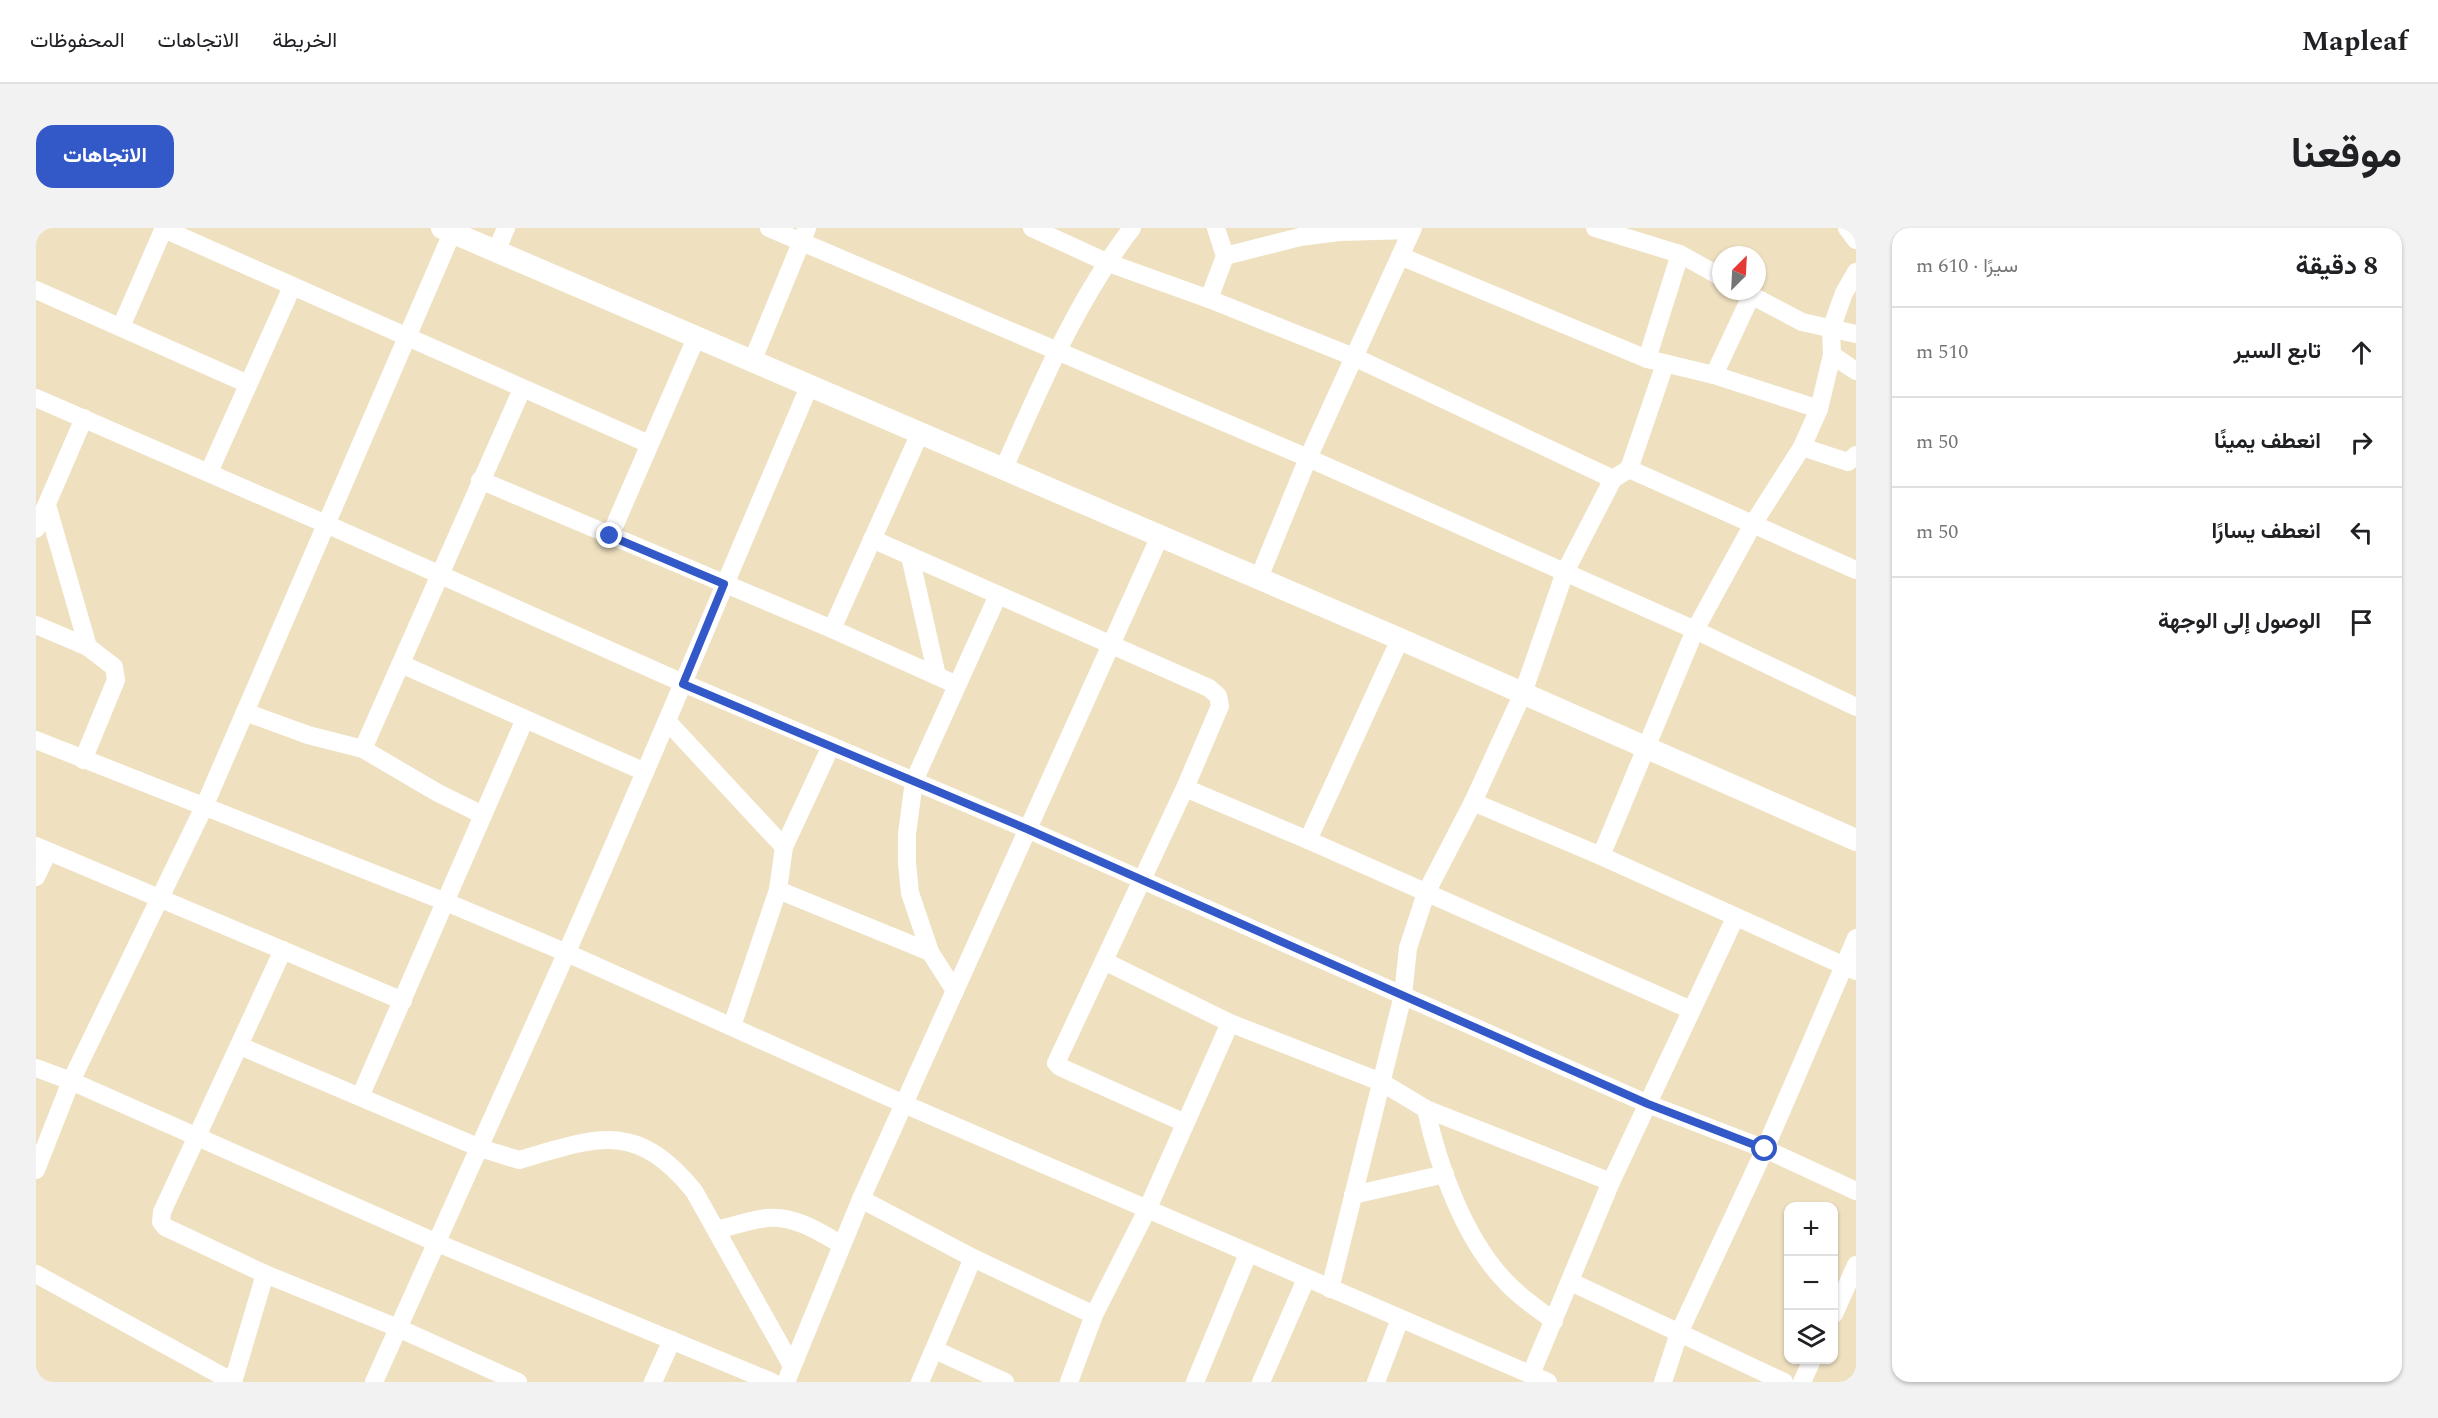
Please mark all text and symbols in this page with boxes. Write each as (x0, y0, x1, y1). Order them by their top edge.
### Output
text: Mapleaf (2301, 20, 2408, 63)
text: المحفوظات (30, 25, 125, 57)
text: الاتجاهات (158, 25, 239, 57)
text: الخريطة (272, 25, 337, 57)
text: موقعنا (2291, 123, 2402, 186)
button: الاتجاهات (36, 125, 174, 188)
north arrow (1712, 246, 1766, 300)
text: 8 دقيقة (2296, 246, 2378, 286)
text: سيرًا · 610 m (1916, 251, 2018, 281)
text: تابع السير (2233, 335, 2321, 368)
icon: ahead (2345, 336, 2378, 369)
text: 510 m (1916, 337, 1968, 367)
text: انعطف يمينًا (2214, 425, 2321, 458)
icon: right (2345, 426, 2378, 459)
text: 50 m (1916, 427, 1958, 457)
text: انعطف يسارًا (2211, 515, 2321, 548)
icon: left (2345, 516, 2378, 549)
text: 50 m (1916, 517, 1958, 547)
route end (596, 522, 622, 548)
text: الوصول إلى الوجهة (2158, 605, 2321, 638)
icon: arrive (2345, 606, 2378, 639)
route start (1751, 1135, 1777, 1161)
map controls (1784, 1202, 1838, 1364)
button: + (1784, 1202, 1838, 1256)
button: − (1784, 1256, 1838, 1310)
button: layers (1784, 1310, 1838, 1364)

